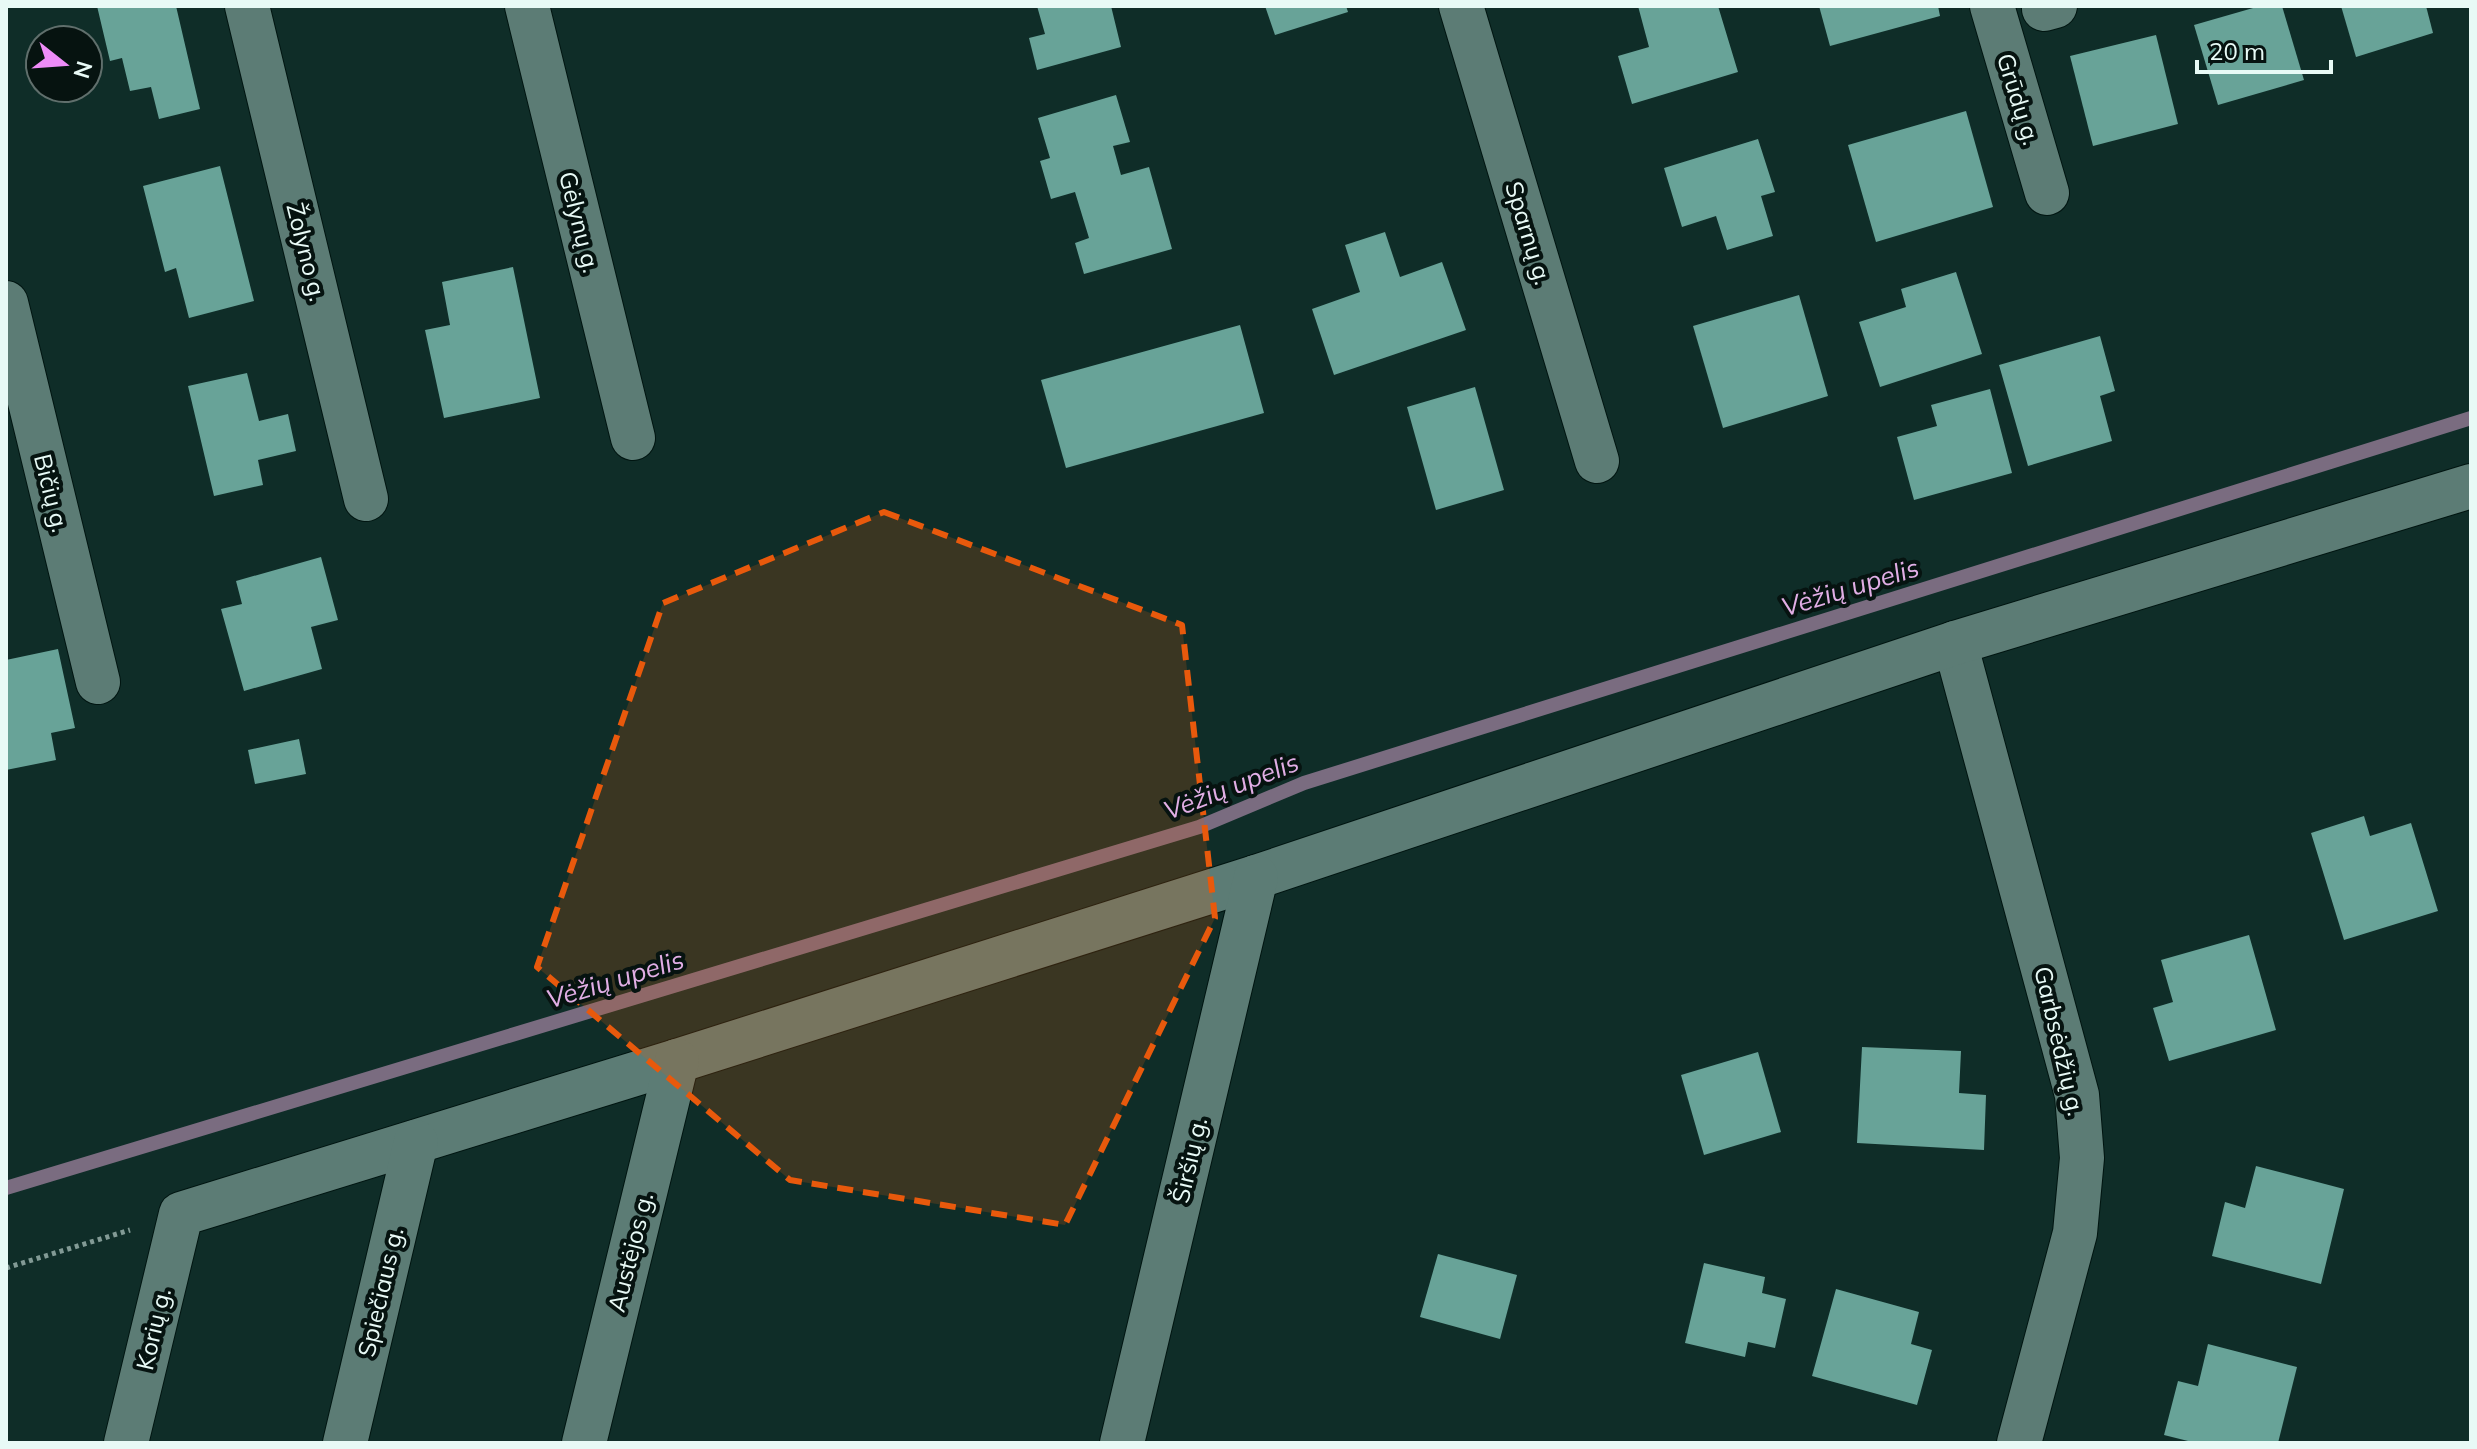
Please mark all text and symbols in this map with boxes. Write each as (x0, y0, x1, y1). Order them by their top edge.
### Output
north arrow (24, 24, 104, 104)
scale bar (2197, 24, 2331, 74)
text: 20 m (2209, 36, 2265, 66)
street label: Grūdų g. (1991, 49, 2047, 149)
text: N (67, 58, 99, 82)
street label: Gėlynų g. (553, 168, 607, 276)
street label: Sparnų g. (1499, 178, 1559, 288)
street label: Žolyno g. (280, 200, 334, 304)
street label: Bičių g. (28, 451, 76, 535)
water label: Vėžių upelis (1777, 550, 1923, 624)
water label: Vėžių upelis (1159, 745, 1303, 827)
water label: Vėžių upelis (542, 942, 688, 1016)
street label: Garbsėdžių g. (2028, 963, 2092, 1119)
street label: Širšių g. (1165, 1114, 1213, 1206)
street label: Austėjos g. (601, 1189, 659, 1315)
street label: Spiečiaus g. (351, 1224, 409, 1360)
street label: Korių g. (129, 1285, 177, 1373)

